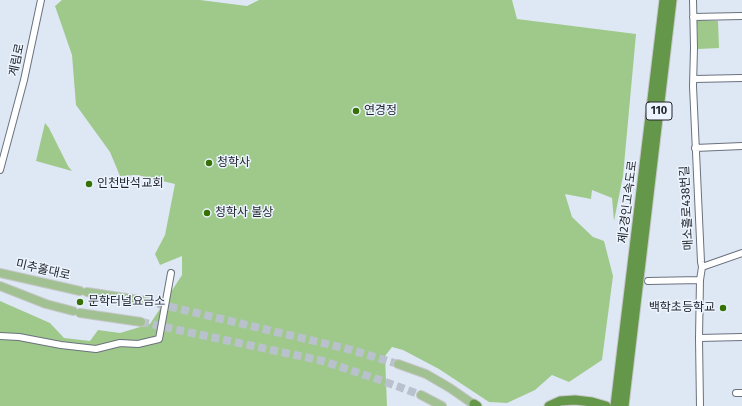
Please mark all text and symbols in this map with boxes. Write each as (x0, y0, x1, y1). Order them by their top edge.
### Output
street label: 계림로 (7, 42, 27, 78)
road number: 110 (646, 102, 672, 120)
place label: 연경정 (364, 104, 397, 118)
marker: 연경정 (351, 106, 361, 116)
place label: 청학사 (217, 156, 250, 170)
marker: 청학사 (204, 158, 214, 168)
street label: 제2경인고속도로 (616, 160, 640, 244)
street label: 매소홀로438번길 (678, 165, 696, 251)
place label: 인천반석교회 (97, 177, 163, 191)
marker: 인천반석교회 (84, 179, 94, 189)
place label: 청학사 불상 (215, 206, 273, 220)
marker: 청학사 불상 (202, 208, 212, 218)
street label: 미추홀대로 (14, 257, 72, 283)
place label: 문학터널요금소 (88, 295, 165, 309)
marker: 문학터널요금소 (75, 297, 85, 307)
place label: 백학초등학교 (649, 301, 715, 315)
marker: 백학초등학교 (718, 303, 728, 313)

